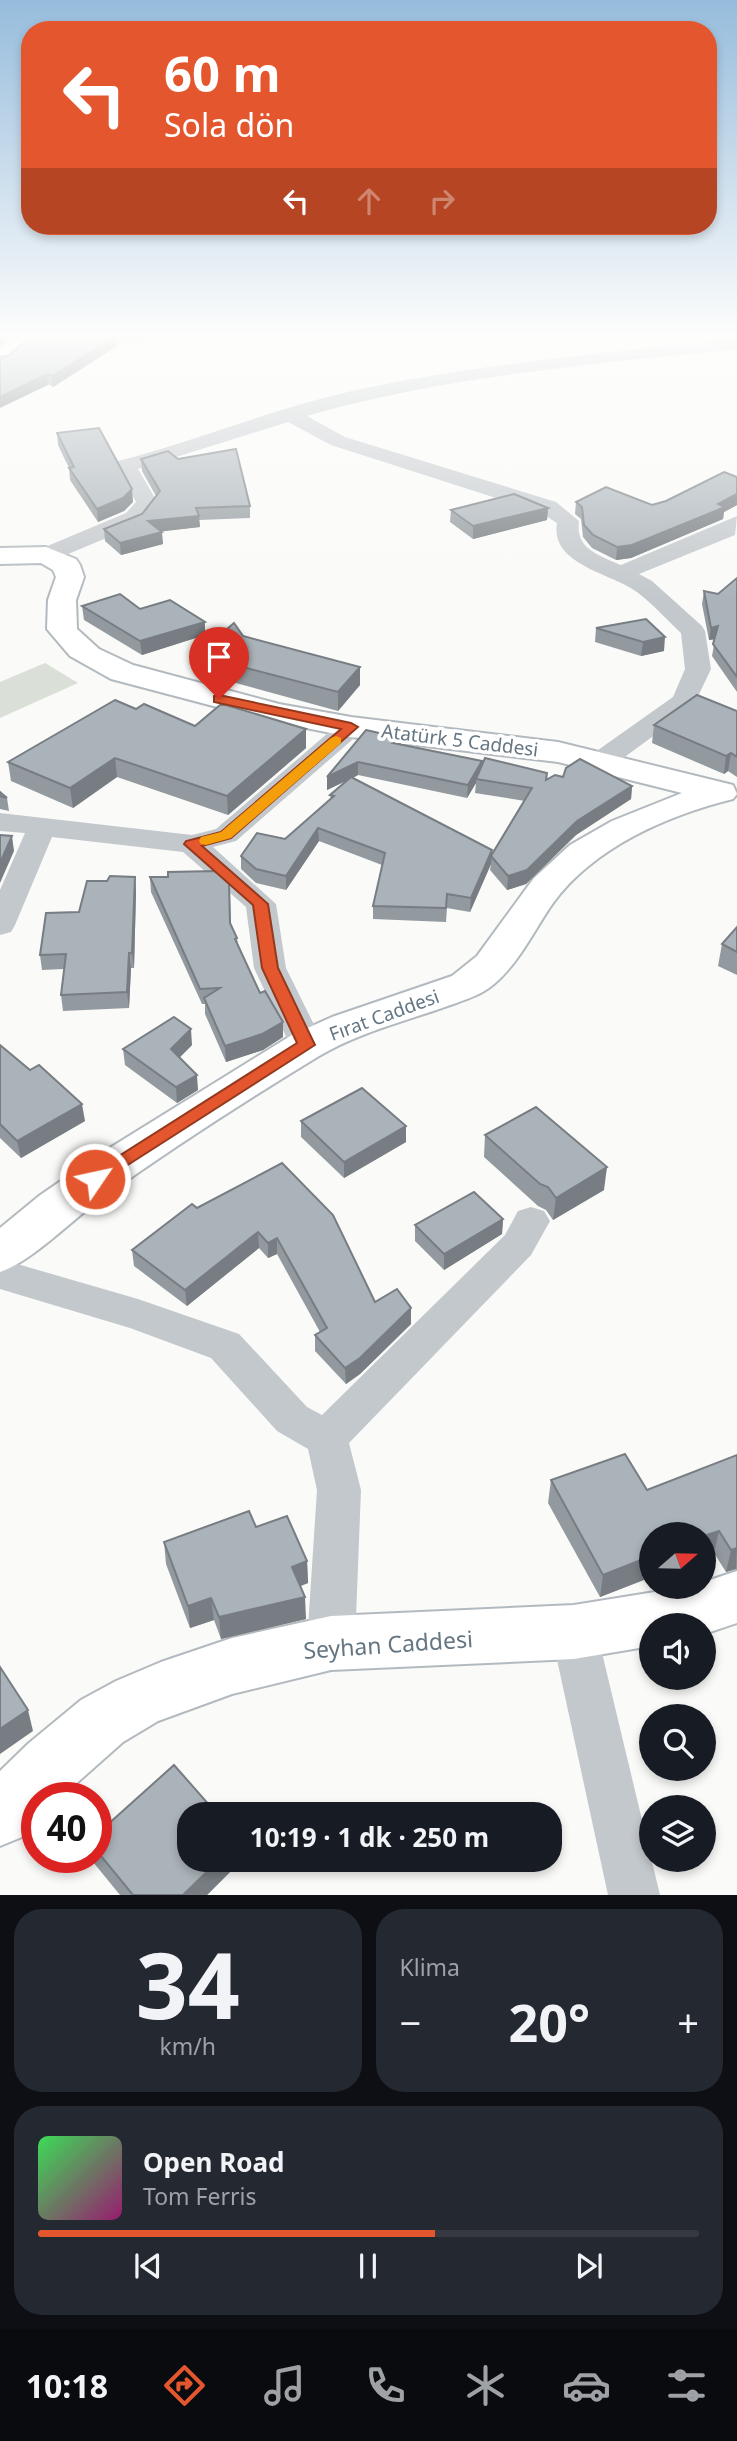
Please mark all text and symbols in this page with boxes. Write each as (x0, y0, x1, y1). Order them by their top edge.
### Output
text: 60 m (164, 40, 281, 106)
icon: left (49, 49, 140, 140)
text: Sola dön (164, 103, 294, 146)
icon: left (277, 182, 315, 220)
icon: ahead (350, 182, 388, 220)
icon: right (423, 182, 461, 220)
pin (189, 627, 249, 699)
icon: arrive (200, 638, 238, 676)
street label: Atatürk 5 Caddesi (380, 717, 540, 763)
street label: Fırat Caddesi (325, 983, 443, 1047)
position arrow (58, 1142, 132, 1216)
north arrow (639, 1522, 716, 1600)
map controls (639, 1522, 716, 1872)
button: sound (639, 1613, 716, 1690)
street label: Seyhan Caddesi (302, 1622, 474, 1666)
button: search (639, 1704, 716, 1781)
speed limit sign: 40 (21, 1782, 112, 1873)
button: layers (639, 1795, 716, 1872)
text: 10:19 · 1 dk · 250 m (250, 1819, 489, 1855)
text: 34 (136, 1922, 240, 2046)
text: Klima (400, 1951, 460, 1983)
text: 20° (508, 1986, 590, 2057)
text: − (400, 1996, 421, 2048)
text: + (677, 1996, 699, 2048)
text: km/h (159, 2030, 216, 2062)
text: Open Road (143, 2144, 285, 2180)
text: Tom Ferris (143, 2180, 256, 2212)
icon: previous (129, 2247, 167, 2285)
icon: pause (349, 2247, 387, 2285)
icon: next (570, 2247, 608, 2285)
icon: directions (160, 2361, 209, 2410)
icon: music (260, 2361, 309, 2410)
icon: phone (361, 2361, 410, 2410)
icon: climate (461, 2361, 510, 2410)
icon: car (562, 2361, 611, 2410)
icon: filters (662, 2361, 711, 2410)
text: 10:18 (26, 2364, 108, 2407)

